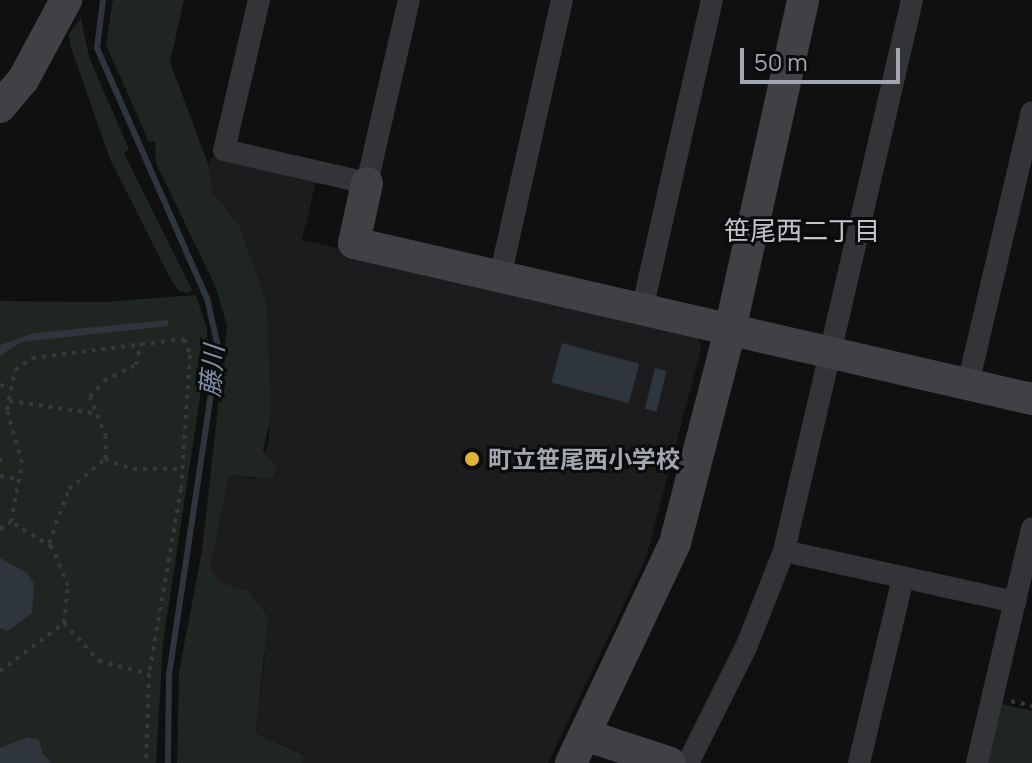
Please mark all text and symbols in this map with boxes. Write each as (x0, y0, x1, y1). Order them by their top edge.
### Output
scale bar (744, 32, 904, 82)
text: 50 m (754, 45, 808, 78)
district label: 笹尾西二丁目 (724, 215, 880, 247)
water label: 藤川 (194, 344, 230, 398)
place label: 町立笹尾西小学校 (488, 445, 680, 473)
marker: 町立笹尾西小学校 (463, 450, 481, 468)

